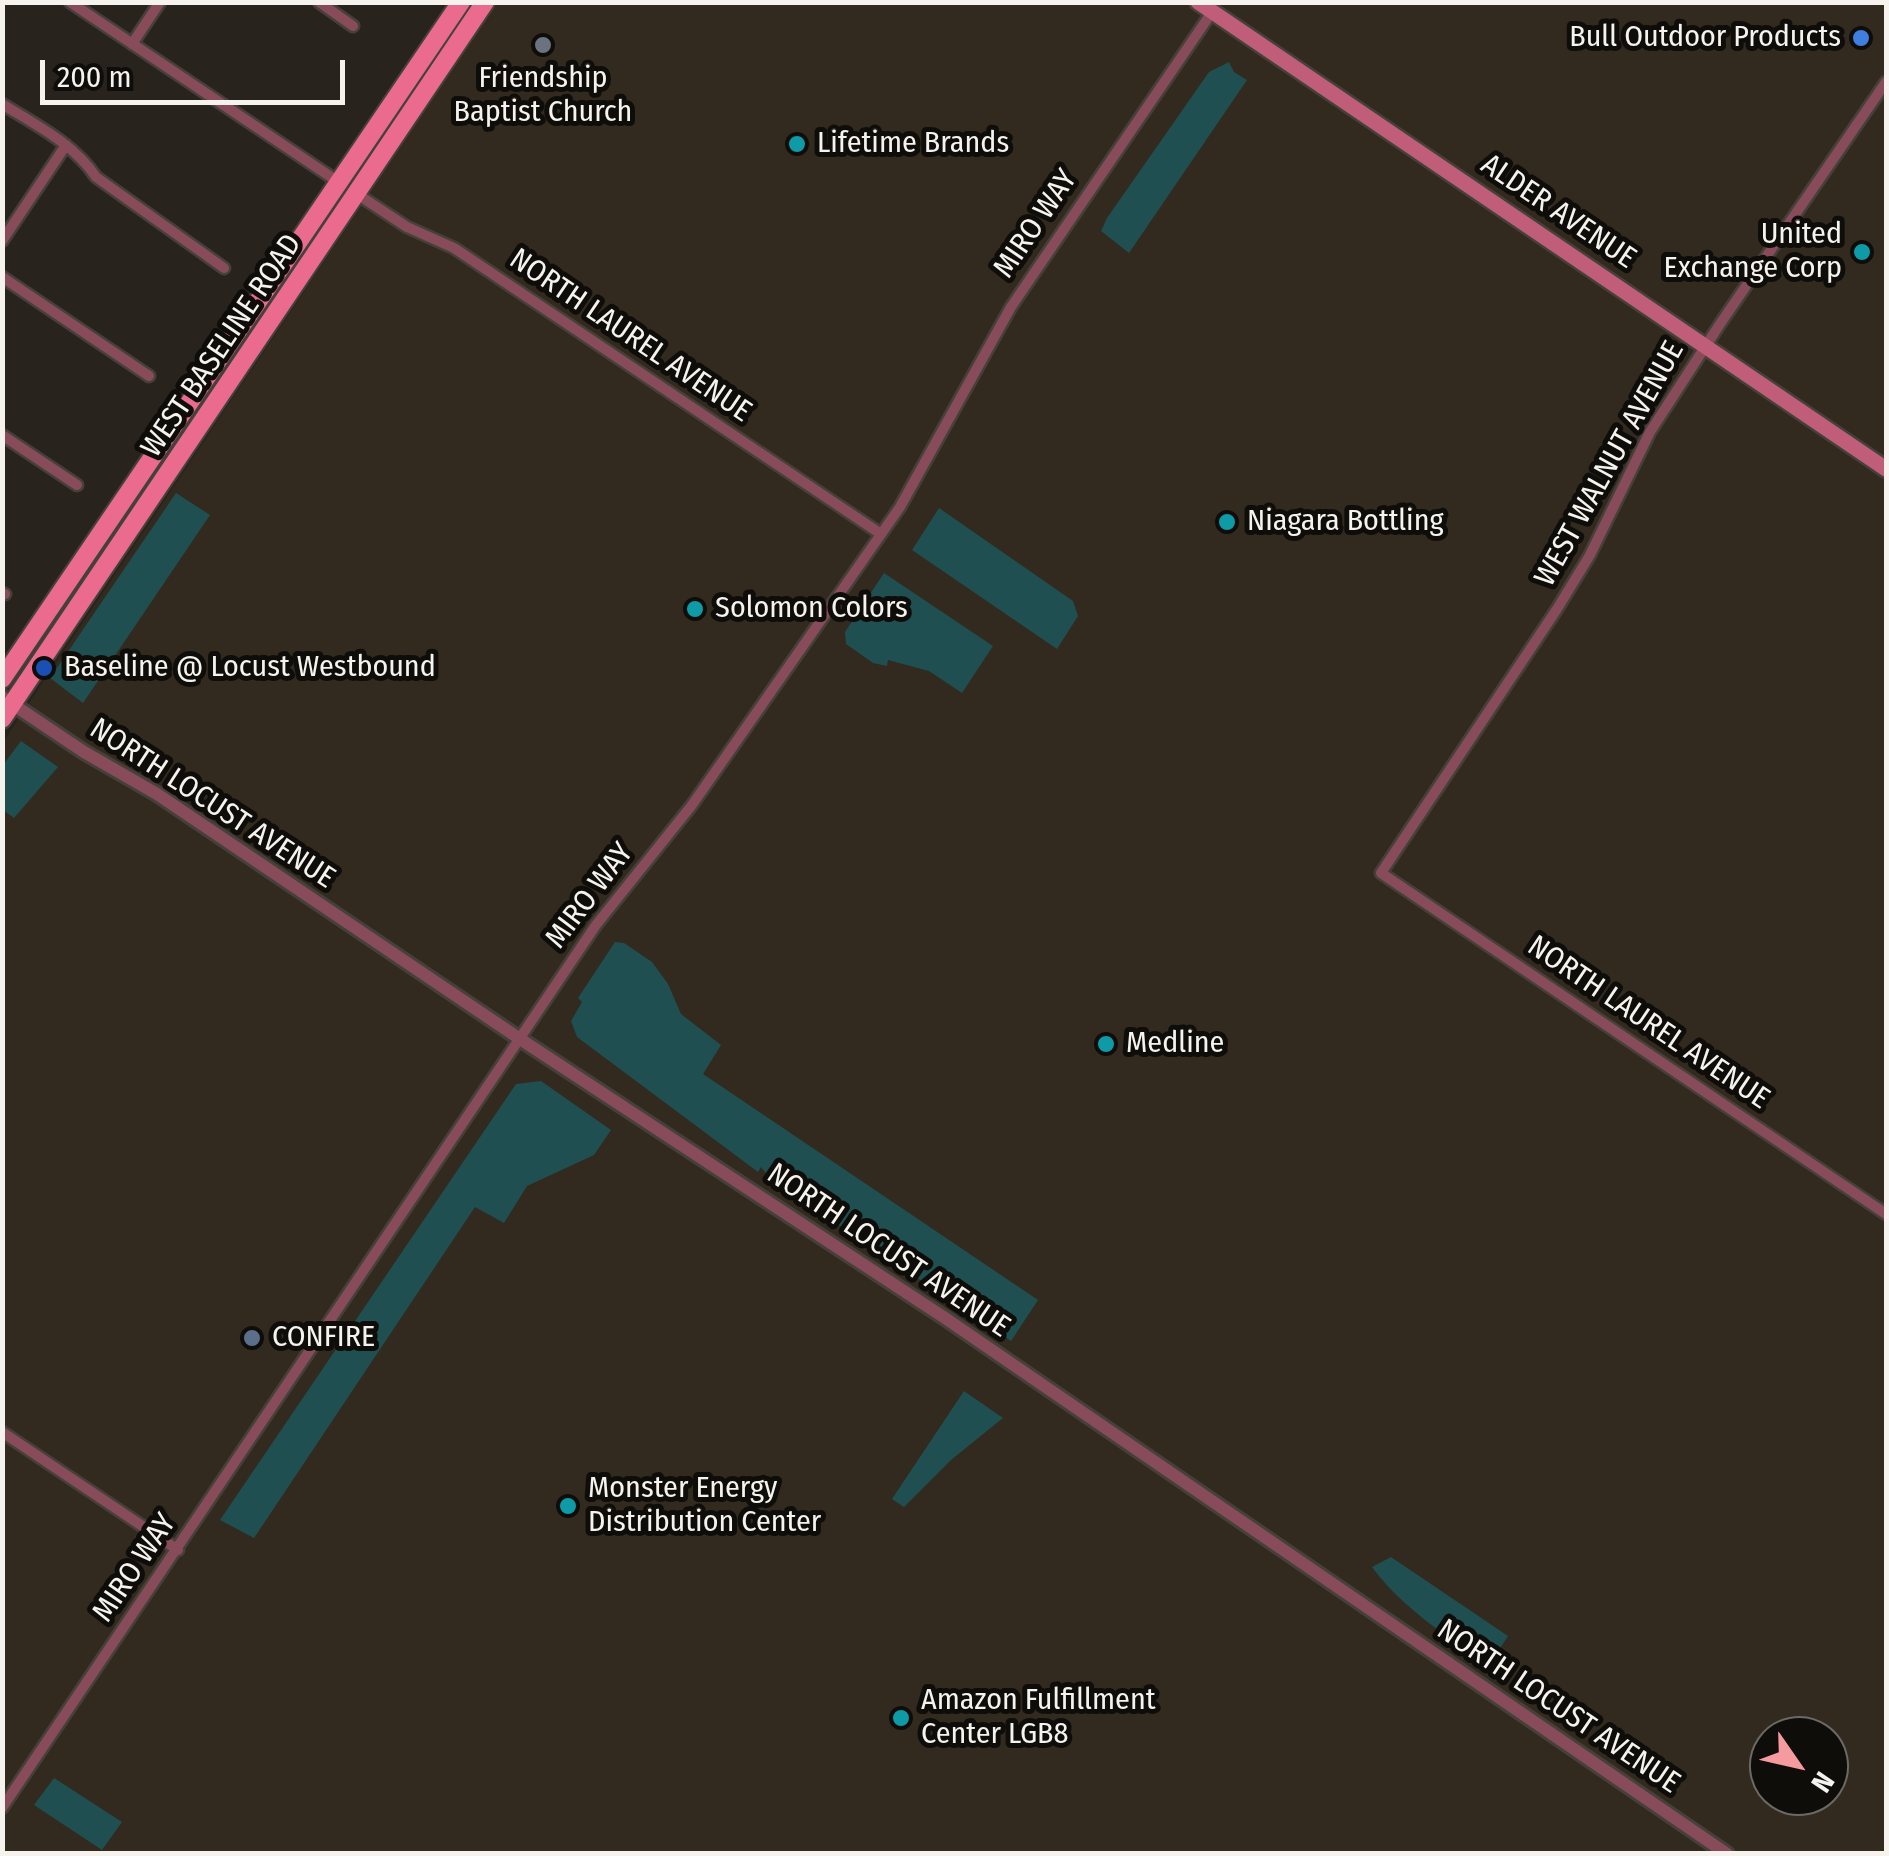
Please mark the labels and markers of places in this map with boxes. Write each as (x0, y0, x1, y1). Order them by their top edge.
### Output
place label: Bull Outdoor Products (1569, 20, 1841, 56)
marker: Bull Outdoor Products (1850, 27, 1872, 49)
marker: Friendship Baptist Church (532, 34, 554, 56)
place label: Friendship Baptist Church (454, 61, 632, 132)
place label: Lifetime Brands (817, 126, 1009, 162)
marker: Lifetime Brands (786, 133, 808, 155)
place label: United Exchange Corp (1664, 217, 1842, 288)
marker: United Exchange Corp (1851, 241, 1873, 263)
place label: Niagara Bottling (1247, 504, 1444, 540)
marker: Niagara Bottling (1216, 511, 1238, 533)
place label: Solomon Colors (715, 591, 908, 627)
marker: Solomon Colors (684, 598, 706, 620)
place label: Baseline @ Locust Westbound (64, 650, 436, 686)
marker: Baseline @ Locust Westbound (33, 657, 55, 679)
place label: Medline (1126, 1026, 1224, 1062)
marker: Medline (1095, 1033, 1117, 1055)
place label: CONFIRE (272, 1320, 375, 1356)
marker: CONFIRE (241, 1327, 263, 1349)
place label: Monster Energy Distribution Center (588, 1471, 821, 1542)
marker: Monster Energy Distribution Center (557, 1495, 579, 1517)
place label: Amazon Fulfillment Center LGB8 (921, 1683, 1156, 1754)
marker: Amazon Fulfillment Center LGB8 (890, 1707, 912, 1729)

